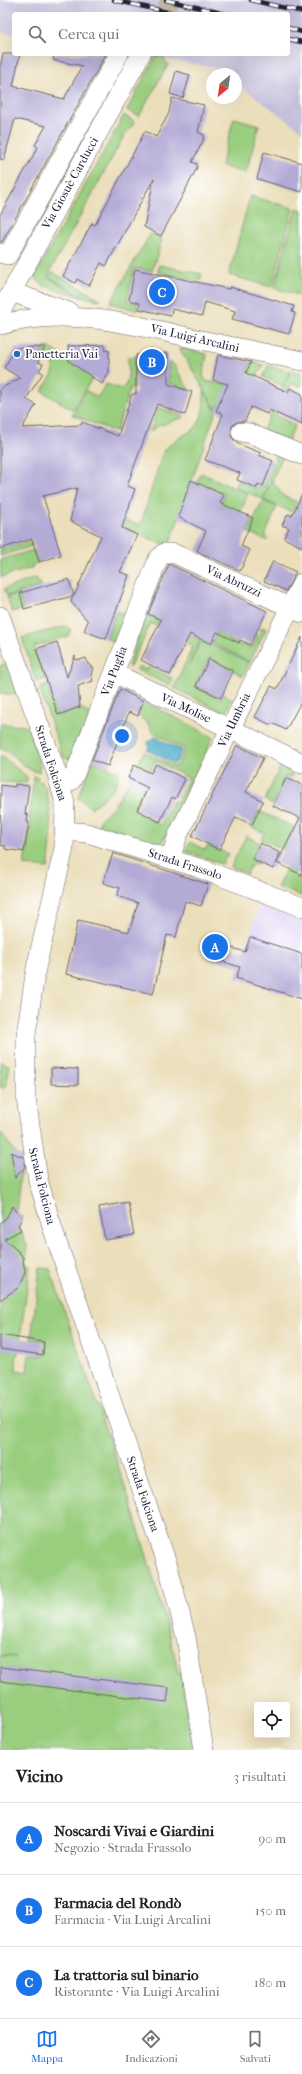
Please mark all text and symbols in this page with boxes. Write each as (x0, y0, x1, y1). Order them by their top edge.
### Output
search box (12, 12, 290, 56)
icon: search (26, 23, 48, 45)
text: Cerca qui (58, 25, 119, 43)
north arrow (206, 68, 242, 104)
street label: Via Giosuè Carducci (38, 134, 101, 232)
pin: C (149, 277, 175, 307)
street label: Via Luigi Arcalini (148, 321, 241, 355)
place label: Panetteria Vai (25, 347, 98, 361)
pin: B (139, 347, 165, 377)
marker: Panetteria Vai (12, 349, 22, 359)
street label: Via Abruzzi (203, 562, 264, 600)
street label: Via Puglia (98, 644, 130, 699)
street label: Via Molise (158, 690, 213, 726)
street label: Via Umbria (214, 690, 253, 751)
street label: Strada Folciona (32, 723, 70, 803)
your location (112, 726, 132, 746)
street label: Strada Frassolo (146, 845, 224, 883)
pin: A (202, 932, 228, 962)
street label: Strada Folciona (26, 1146, 58, 1226)
street label: Strada Folciona (124, 1455, 163, 1534)
map controls (254, 1702, 290, 1738)
button: locate (254, 1702, 290, 1738)
text: Vicino (16, 1766, 63, 1786)
text: 3 risultati (234, 1769, 286, 1784)
text: Noscardi Vivai e Giardini (54, 1822, 214, 1840)
text: A (25, 1831, 33, 1846)
text: 90 m (258, 1831, 286, 1846)
text: Negozio · Strada Frassolo (54, 1840, 191, 1855)
text: Farmacia del Rondò (54, 1894, 181, 1912)
text: B (25, 1903, 33, 1918)
text: 150 m (255, 1903, 286, 1918)
text: Farmacia · Via Luigi Arcalini (54, 1912, 211, 1927)
text: La trattoria sul binario (54, 1966, 199, 1984)
text: C (25, 1975, 33, 1990)
text: 180 m (254, 1975, 286, 1990)
text: Ristorante · Via Luigi Arcalini (54, 1984, 220, 1999)
tab: Mappa (31, 2028, 63, 2065)
tab: Indicazioni (125, 2028, 178, 2065)
tab: Salvati (240, 2028, 271, 2065)

